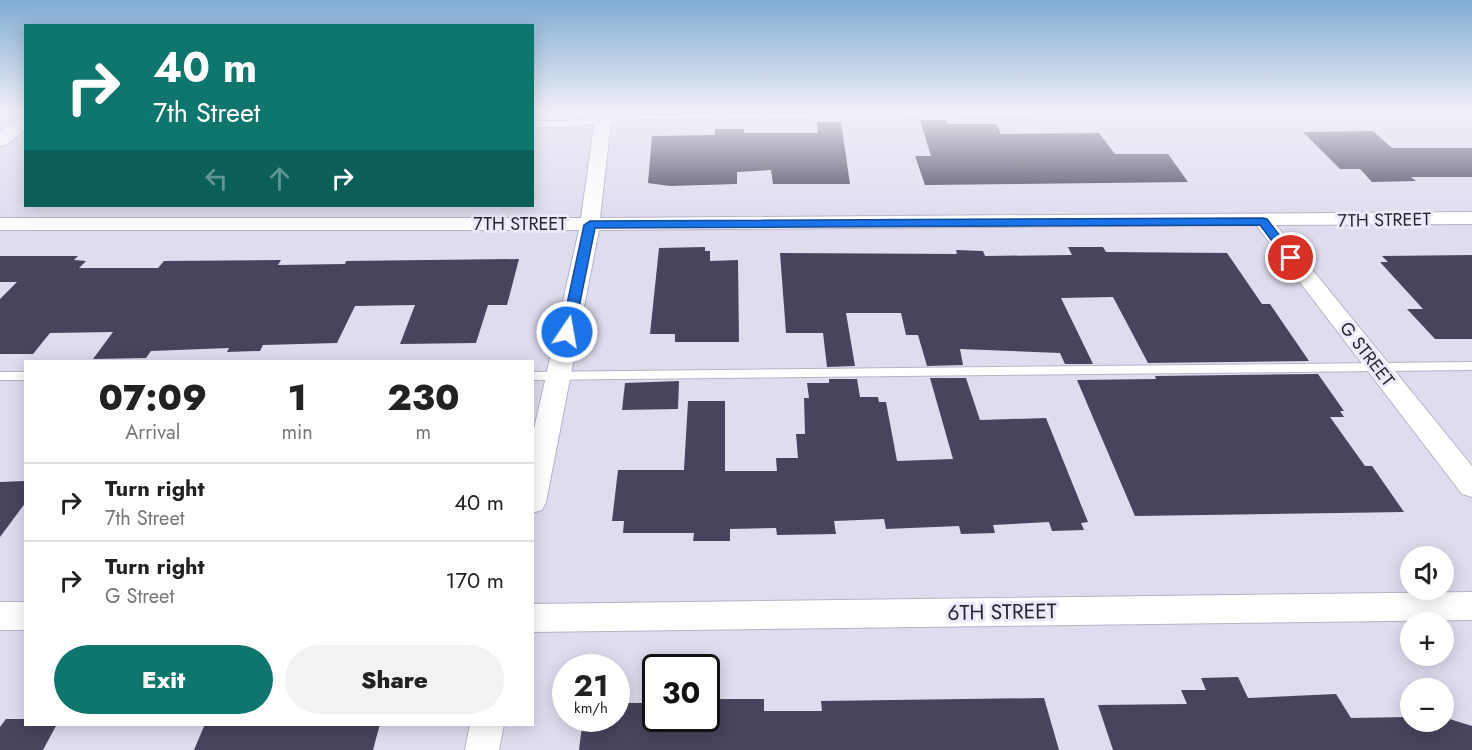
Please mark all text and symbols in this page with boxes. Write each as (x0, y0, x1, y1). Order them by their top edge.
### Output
text: 40 m (153, 37, 257, 98)
icon: right (54, 48, 132, 126)
text: 7th Street (153, 93, 260, 132)
icon: left (200, 162, 233, 195)
icon: ahead (263, 162, 296, 195)
icon: right (326, 162, 359, 195)
street label: 7TH STREET (1337, 206, 1431, 234)
street label: 7TH STREET (473, 211, 567, 237)
pin (1265, 232, 1316, 283)
icon: arrive (1274, 241, 1307, 274)
position arrow (535, 300, 599, 364)
street label: G STREET (1333, 316, 1401, 392)
text: 07:09 (98, 371, 207, 423)
text: 1 (288, 371, 307, 423)
text: 230 (387, 371, 460, 423)
text: Arrival (125, 418, 180, 447)
text: min (281, 418, 313, 447)
text: m (416, 418, 431, 447)
text: Turn right (105, 472, 205, 504)
icon: right (54, 486, 87, 519)
text: 40 m (454, 486, 504, 518)
text: 7th Street (105, 504, 185, 533)
map controls (1400, 546, 1454, 732)
button: sound (1400, 546, 1454, 600)
text: Turn right (105, 550, 205, 582)
icon: right (54, 564, 87, 597)
text: 170 m (446, 564, 504, 596)
text: G Street (105, 582, 174, 611)
street label: 6TH STREET (947, 596, 1057, 628)
button: + (1400, 612, 1454, 666)
button: Exit (54, 645, 273, 714)
button: Share (285, 645, 504, 714)
speed limit sign: 30 (642, 654, 720, 732)
text: 21 (574, 664, 608, 707)
button: − (1400, 678, 1454, 732)
text: km/h (574, 697, 608, 719)

